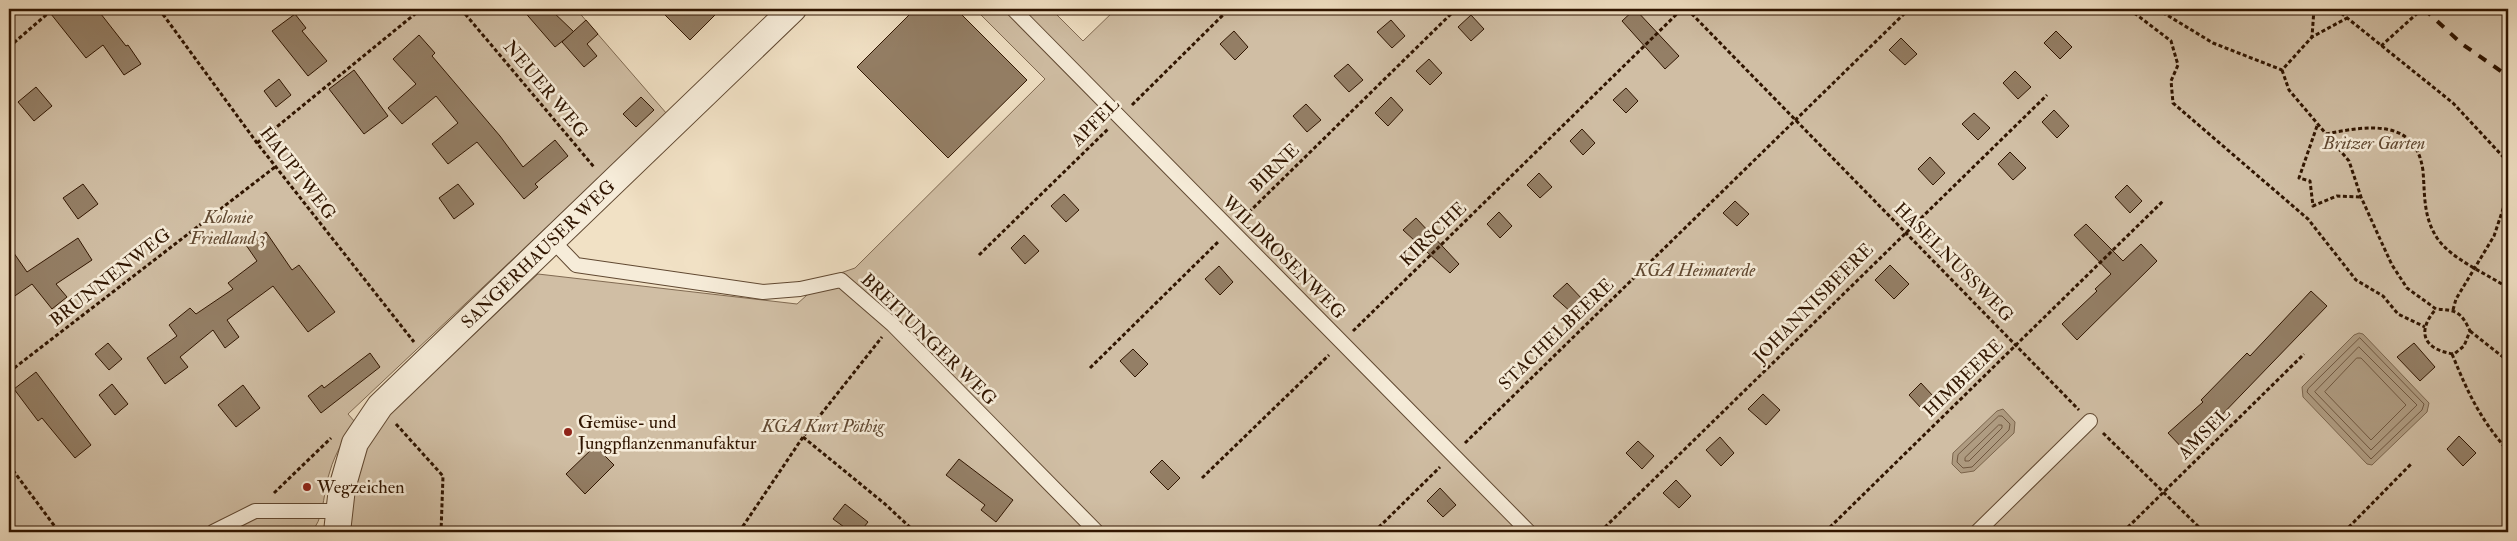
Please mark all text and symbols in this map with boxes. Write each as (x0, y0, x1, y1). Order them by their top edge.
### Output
street label: NEUER WEG (498, 36, 593, 143)
street label: APFEL (1066, 93, 1124, 152)
street label: HAUPTWEG (254, 122, 341, 224)
park label: Britzer Garten (2322, 132, 2425, 155)
street label: BIRNE (1244, 139, 1304, 198)
street label: SANGERHAUSER WEG (456, 175, 620, 334)
street label: WILDROSENWEG (1216, 190, 1350, 324)
street label: KIRSCHE (1395, 197, 1471, 272)
street label: HASELNUSSWEG (1889, 198, 2018, 327)
park label: Kolonie Friedland 3 (189, 206, 266, 250)
street label: BRUNNENWEG (45, 223, 175, 332)
street label: JOHANNISBEERE (1748, 238, 1878, 369)
park label: KGA Heimaterde (1634, 259, 1756, 282)
street label: BREITUNGER WEG (856, 268, 1001, 410)
street label: STACHELBEERE (1494, 273, 1619, 395)
street label: HIMBEERE (1918, 334, 2008, 422)
street label: AMSEL (2173, 402, 2235, 465)
place label: Gemüse- und Jungpflanzenmanufaktur (577, 411, 757, 455)
park label: KGA Kurt Pöthig (761, 415, 886, 438)
marker: Gemüse- und Jungpflanzenmanufaktur (562, 426, 574, 438)
place label: Wegzeichen (316, 476, 405, 499)
marker: Wegzeichen (301, 481, 313, 493)

